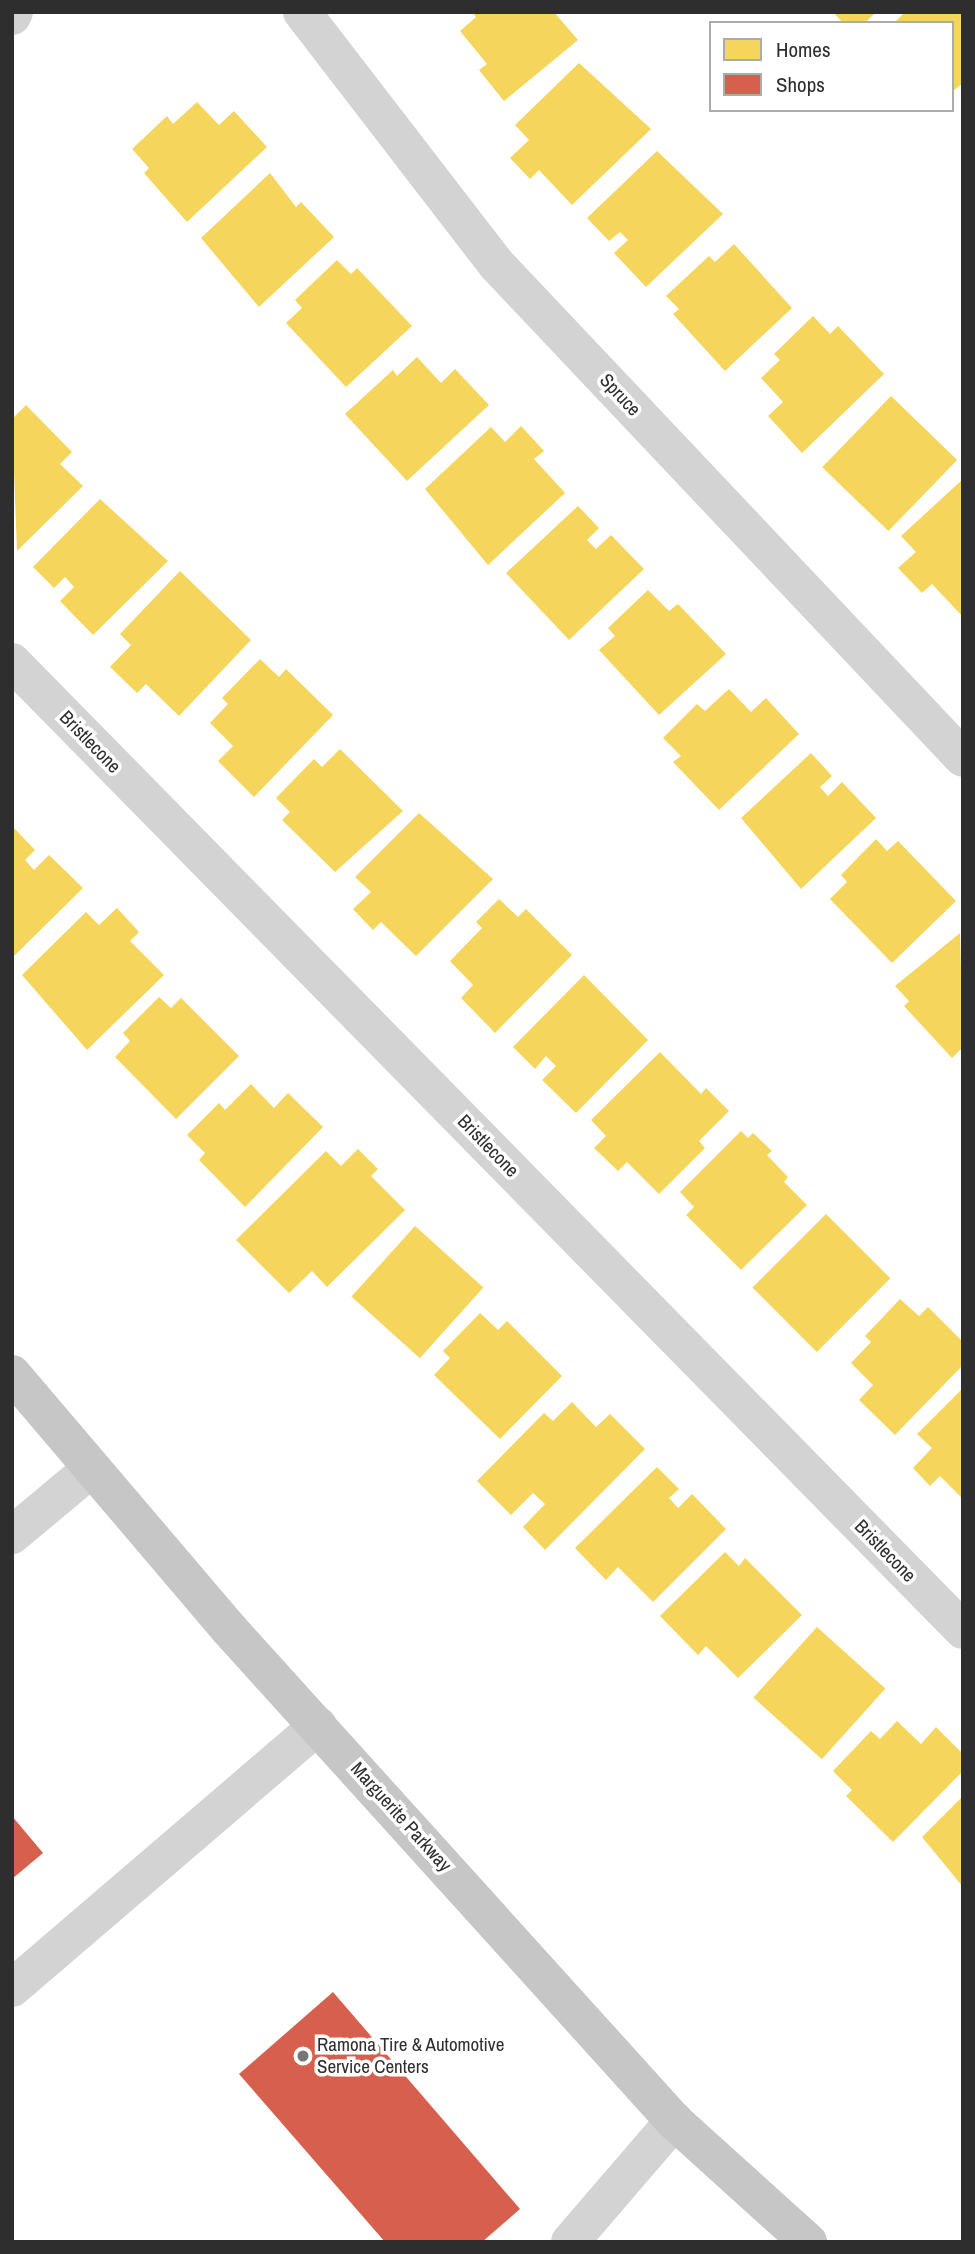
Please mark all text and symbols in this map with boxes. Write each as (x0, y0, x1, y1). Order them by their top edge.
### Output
legend (709, 21, 954, 112)
text: Homes (776, 35, 831, 64)
text: Shops (776, 70, 825, 99)
street label: Spruce (595, 369, 645, 421)
street label: Bristlecone (55, 706, 125, 778)
street label: Bristlecone (453, 1110, 523, 1182)
street label: Bristlecone (850, 1515, 920, 1587)
street label: Marguerite Parkway (346, 1758, 456, 1876)
place label: Ramona Tire & Automotive Service Centers (317, 2034, 505, 2078)
marker: Ramona Tire & Automotive Service Centers (295, 2048, 311, 2064)

